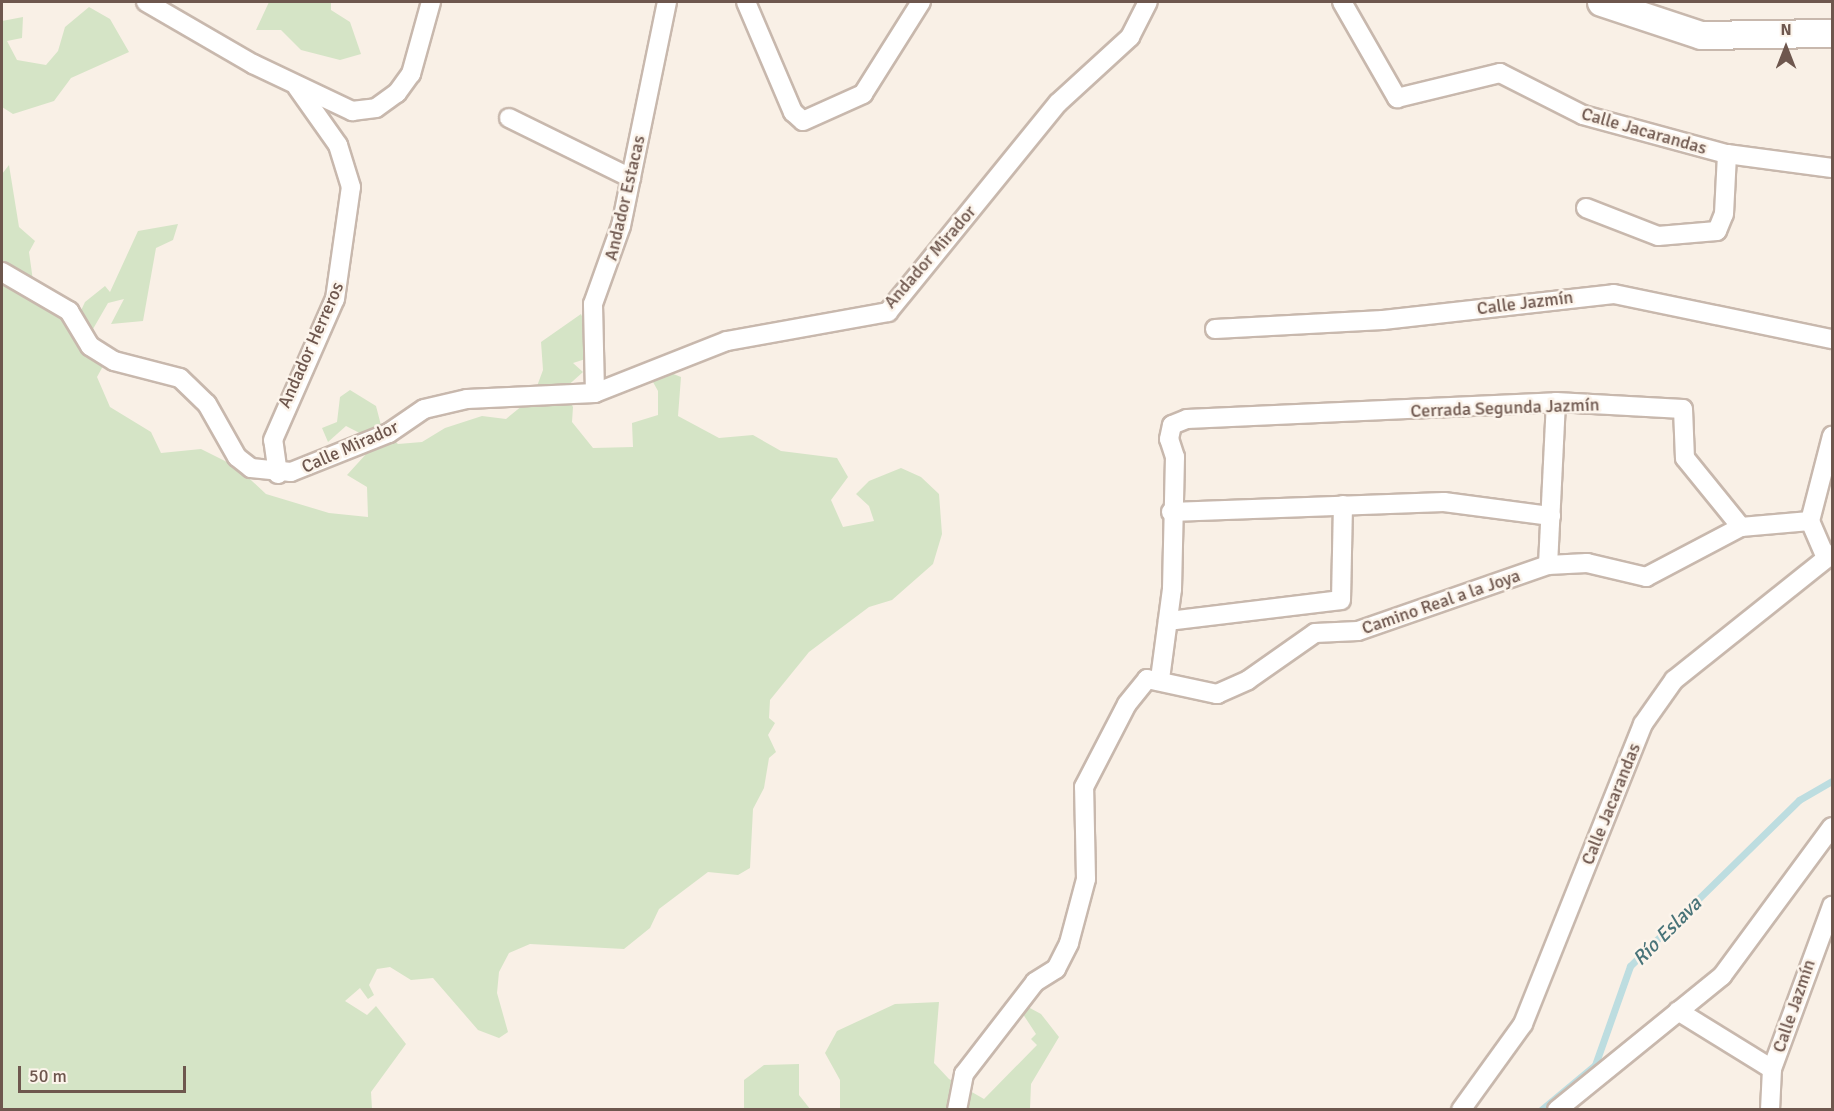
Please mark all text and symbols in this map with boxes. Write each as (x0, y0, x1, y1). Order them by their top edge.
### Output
north arrow (1756, 18, 1816, 78)
text: N (1780, 20, 1792, 40)
street label: Calle Jacarandas (1579, 103, 1709, 159)
street label: Andador Estacas (600, 133, 650, 263)
street label: Andador Mirador (879, 201, 981, 313)
street label: Andador Herreros (274, 279, 348, 411)
street label: Calle Jazmín (1476, 286, 1574, 320)
street label: Cerrada Segunda Jazmín (1410, 394, 1600, 422)
street label: Calle Mirador (298, 416, 402, 478)
street label: Camino Real a la Joya (1359, 565, 1523, 639)
street label: Calle Jacarandas (1577, 740, 1645, 868)
water label: Río Eslava (1628, 892, 1706, 970)
street label: Calle Jazmín (1768, 957, 1820, 1055)
scale bar (21, 1054, 189, 1092)
text: 50 m (29, 1065, 67, 1087)

